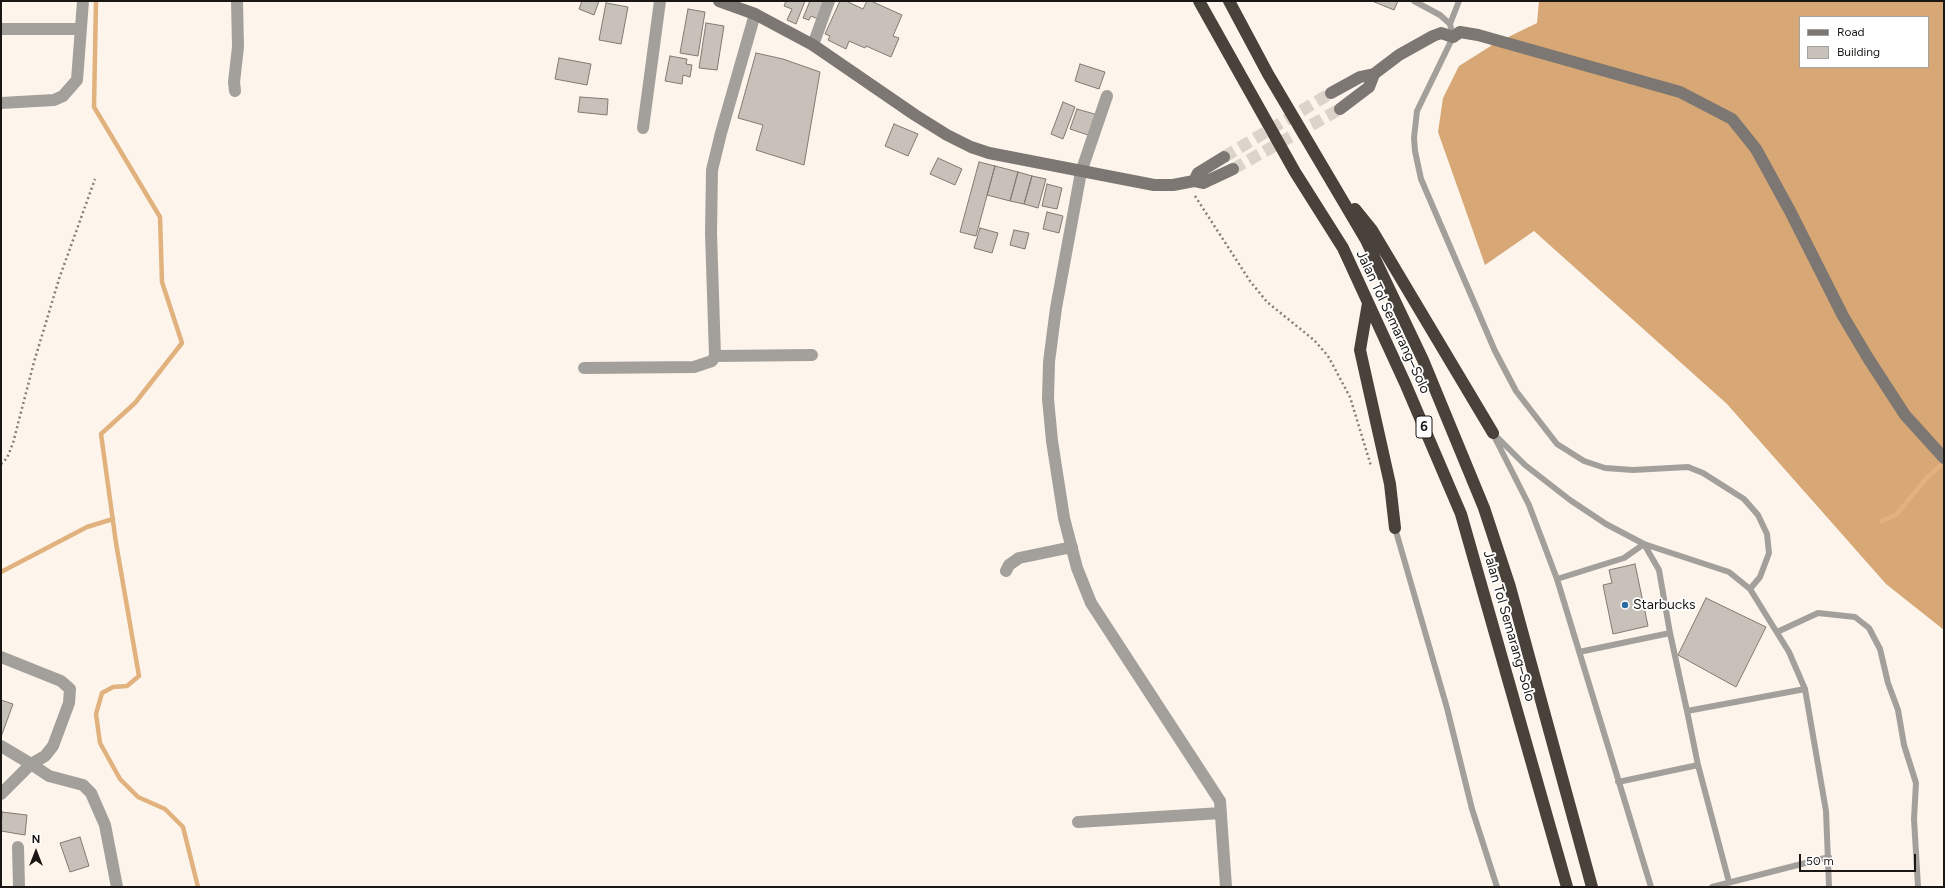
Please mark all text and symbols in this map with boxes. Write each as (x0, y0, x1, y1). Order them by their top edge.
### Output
legend (1799, 16, 1929, 68)
text: Road (1837, 25, 1865, 39)
text: Building (1837, 45, 1880, 59)
street label: Jalan Tol Semarang–Solo (1352, 248, 1434, 396)
road number: 6 (1416, 416, 1432, 438)
street label: Jalan Tol Semarang–Solo (1479, 549, 1539, 703)
place label: Starbucks (1633, 597, 1696, 613)
marker: Starbucks (1620, 600, 1630, 610)
north arrow (16, 832, 56, 872)
text: N (32, 833, 40, 846)
scale bar (1801, 846, 1918, 872)
text: 50 m (1806, 854, 1834, 868)

